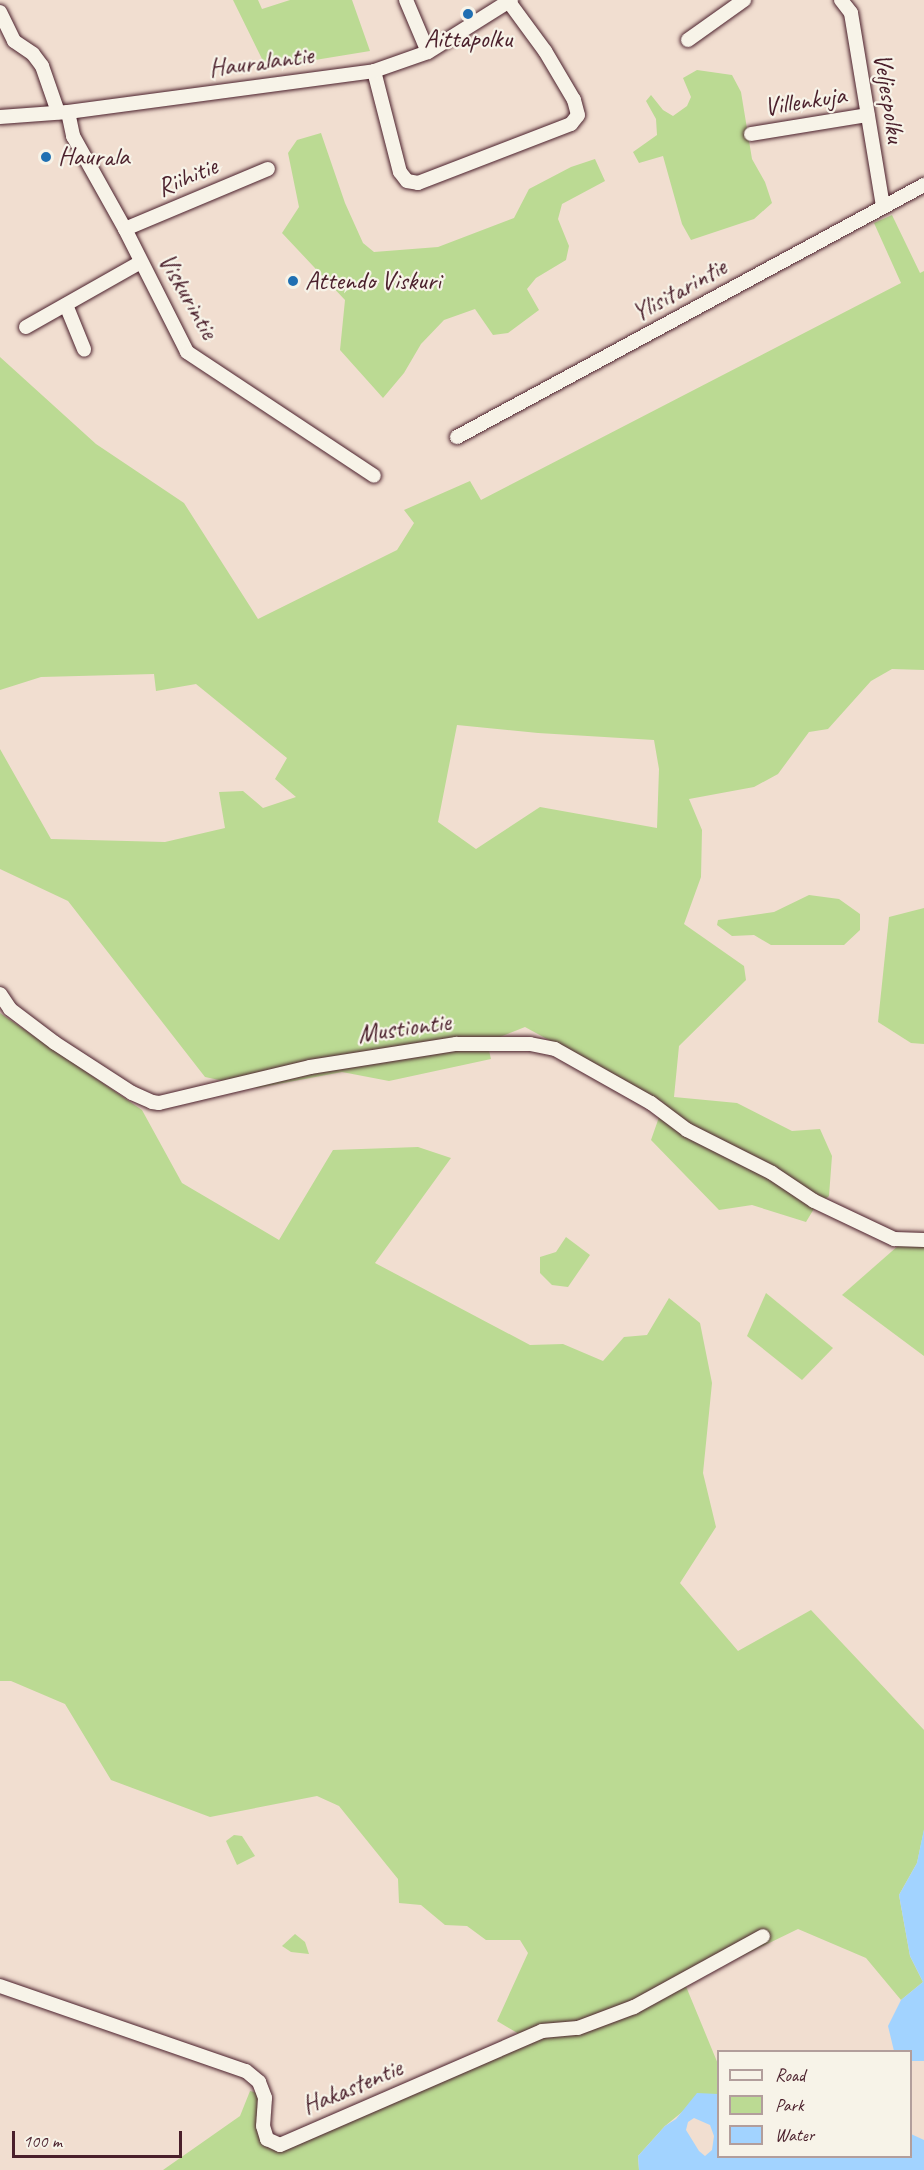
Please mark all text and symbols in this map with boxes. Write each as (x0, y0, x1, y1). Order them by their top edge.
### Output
marker: Aittapolku (461, 7, 475, 21)
place label: Aittapolku (424, 23, 512, 55)
street label: Hauralantie (207, 39, 315, 85)
street label: Veljespolku (867, 51, 911, 145)
street label: Villenkuja (762, 79, 848, 123)
place label: Haurala (58, 141, 129, 173)
marker: Haurala (39, 150, 53, 164)
street label: Riihitie (152, 150, 222, 204)
street label: Viskurintie (151, 248, 225, 344)
street label: Ylisitarintie (626, 251, 732, 329)
place label: Attendo Viskuri (305, 265, 441, 297)
marker: Attendo Viskuri (286, 274, 300, 288)
street label: Mustiontie (356, 1006, 452, 1050)
legend (717, 2050, 912, 2158)
street label: Hakastentie (297, 2052, 407, 2122)
text: Road (775, 2064, 805, 2086)
text: Park (775, 2094, 804, 2116)
scale bar (15, 2119, 184, 2157)
text: Water (775, 2124, 814, 2146)
text: 100 m (23, 2130, 62, 2152)

